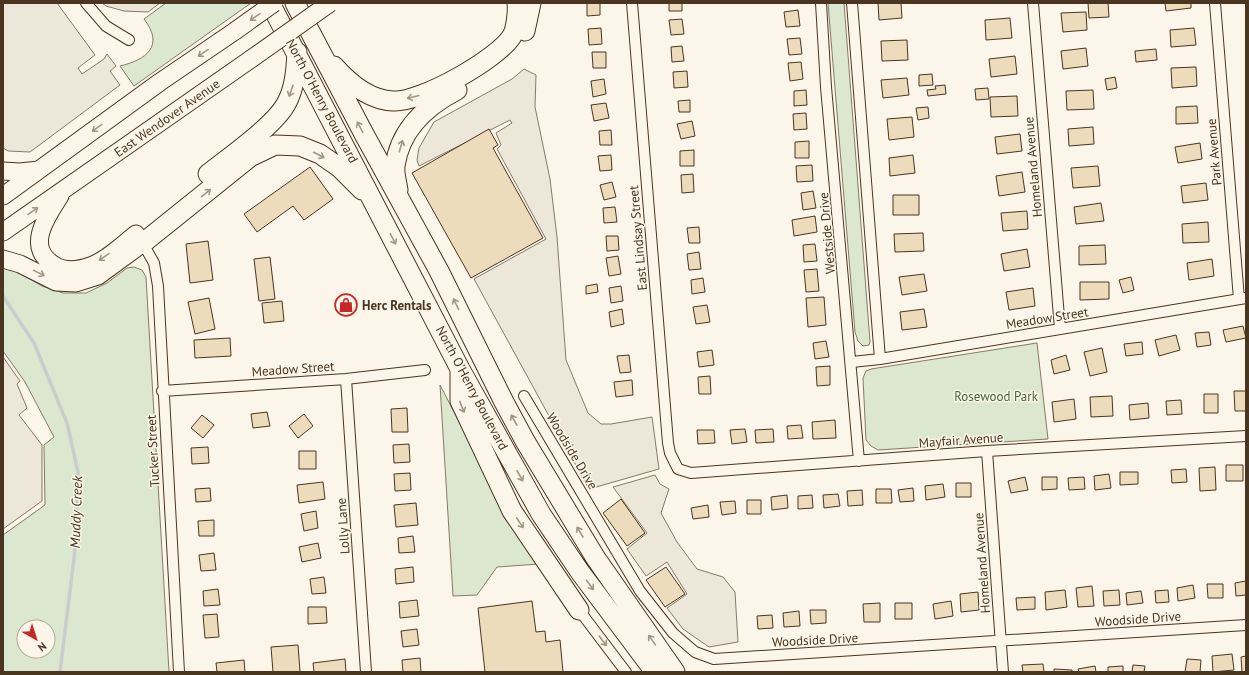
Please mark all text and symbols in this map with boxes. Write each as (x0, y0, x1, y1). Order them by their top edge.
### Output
one-way arrow (249, 13, 260, 21)
street label: North O'Henry Boulevard (282, 36, 362, 166)
one-way arrow (197, 49, 208, 57)
street label: East Wendover Avenue (111, 75, 223, 161)
one-way arrow (287, 84, 294, 97)
one-way arrow (407, 93, 420, 101)
street label: Homeland Avenue (1020, 116, 1046, 218)
street label: Park Avenue (1203, 118, 1225, 186)
one-way arrow (355, 121, 363, 133)
one-way arrow (91, 124, 102, 132)
one-way arrow (397, 139, 405, 152)
one-way arrow (313, 151, 325, 159)
street label: East Lindsay Street (625, 184, 651, 291)
one-way arrow (201, 188, 211, 197)
street label: Westside Drive (815, 191, 839, 275)
one-way arrow (27, 207, 38, 215)
one-way arrow (390, 232, 397, 244)
one-way arrow (99, 253, 110, 262)
one-way arrow (33, 270, 45, 277)
shop icon: Herc Rentals (333, 292, 359, 318)
place label: Herc Rentals (362, 297, 432, 314)
one-way arrow (452, 298, 459, 310)
street label: Meadow Street (1005, 303, 1090, 333)
street label: North O'Henry Boulevard (432, 323, 512, 453)
street label: Meadow Street (251, 358, 336, 380)
park label: Rosewood Park (954, 388, 1039, 405)
one-way arrow (459, 401, 467, 413)
street label: Woodside Drive (542, 410, 602, 492)
street label: Tucker Street (143, 414, 163, 488)
one-way arrow (510, 414, 518, 426)
street label: Mayfair Avenue (918, 429, 1004, 451)
one-way arrow (516, 470, 524, 482)
water label: Muddy Creek (66, 475, 86, 549)
street label: Lolly Lane (333, 497, 353, 555)
street label: Homeland Avenue (970, 512, 994, 614)
one-way arrow (516, 517, 524, 528)
one-way arrow (576, 526, 584, 538)
one-way arrow (586, 580, 594, 591)
street label: Woodside Drive (1094, 608, 1182, 630)
north arrow (16, 619, 56, 659)
street label: Woodside Drive (771, 629, 859, 651)
one-way arrow (598, 635, 607, 646)
one-way arrow (648, 635, 656, 646)
text: N (35, 639, 50, 654)

